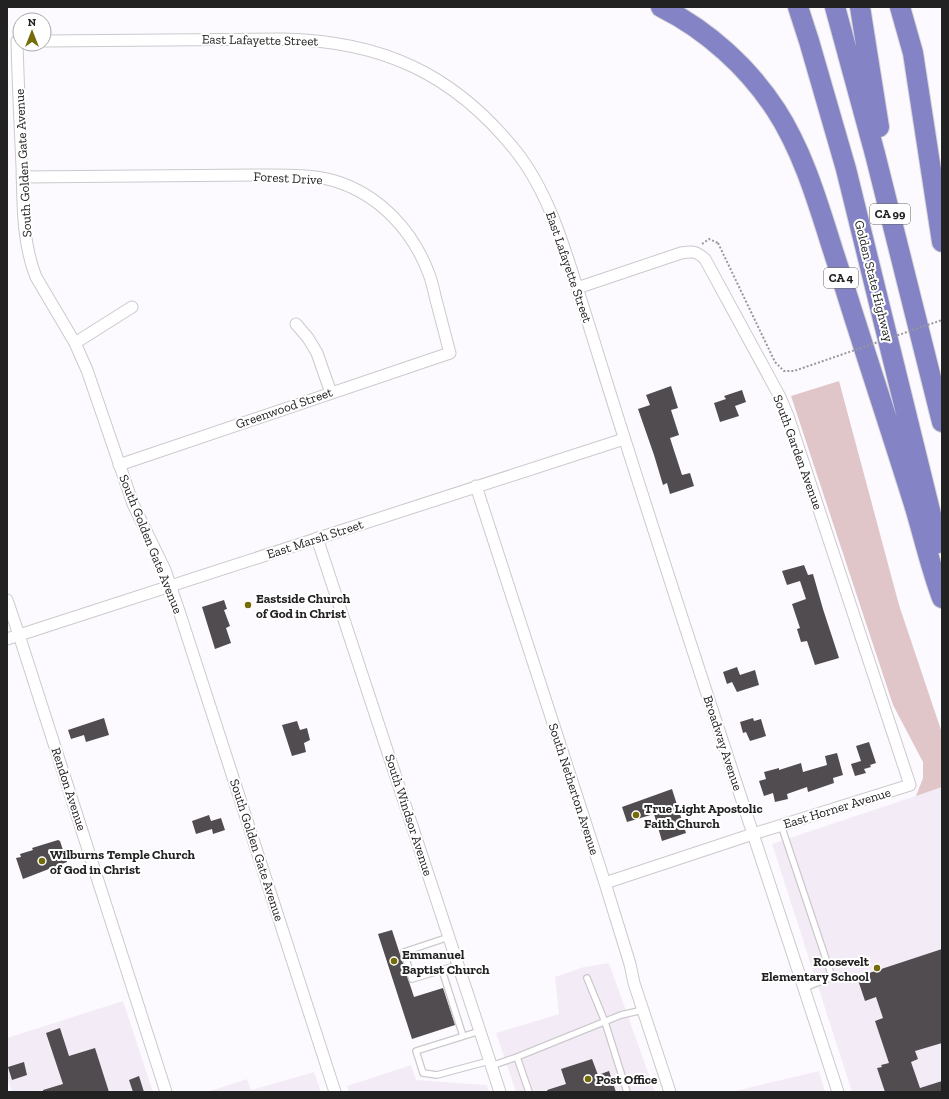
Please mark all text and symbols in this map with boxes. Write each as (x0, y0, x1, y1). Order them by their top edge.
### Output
north arrow (12, 12, 52, 52)
text: N (28, 16, 37, 29)
street label: East Lafayette Street (202, 31, 319, 49)
street label: South Golden Gate Avenue (12, 88, 34, 238)
street label: Forest Drive (253, 169, 323, 187)
road number: CA 99 (870, 204, 910, 224)
street label: East Lafayette Street (543, 209, 595, 325)
street label: Golden State Highway (852, 219, 896, 344)
road number: CA 4 (824, 268, 858, 288)
street label: Greenwood Street (234, 384, 335, 432)
street label: South Garden Avenue (770, 393, 826, 511)
street label: South Golden Gate Avenue (116, 472, 186, 616)
street label: East Marsh Street (265, 516, 365, 562)
place label: Eastside Church of God in Christ (256, 591, 351, 621)
marker: Eastside Church of God in Christ (243, 600, 253, 610)
street label: Broadway Avenue (701, 693, 745, 793)
street label: South Netherton Avenue (546, 721, 602, 857)
street label: Rendon Avenue (49, 746, 89, 832)
street label: South Windsor Avenue (382, 752, 436, 878)
street label: South Golden Gate Avenue (227, 777, 287, 923)
street label: East Horner Avenue (781, 785, 893, 831)
place label: True Light Apostolic Faith Church (644, 801, 763, 831)
marker: True Light Apostolic Faith Church (631, 810, 641, 820)
place label: Wilburns Temple Church of God in Christ (50, 847, 196, 877)
marker: Wilburns Temple Church of God in Christ (37, 856, 47, 866)
place label: Emmanuel Baptist Church (402, 947, 490, 977)
place label: Roosevelt Elementary School (761, 954, 870, 984)
marker: Emmanuel Baptist Church (389, 956, 399, 966)
marker: Roosevelt Elementary School (872, 963, 882, 973)
place label: Post Office (596, 1072, 658, 1087)
marker: Post Office (583, 1074, 593, 1084)

